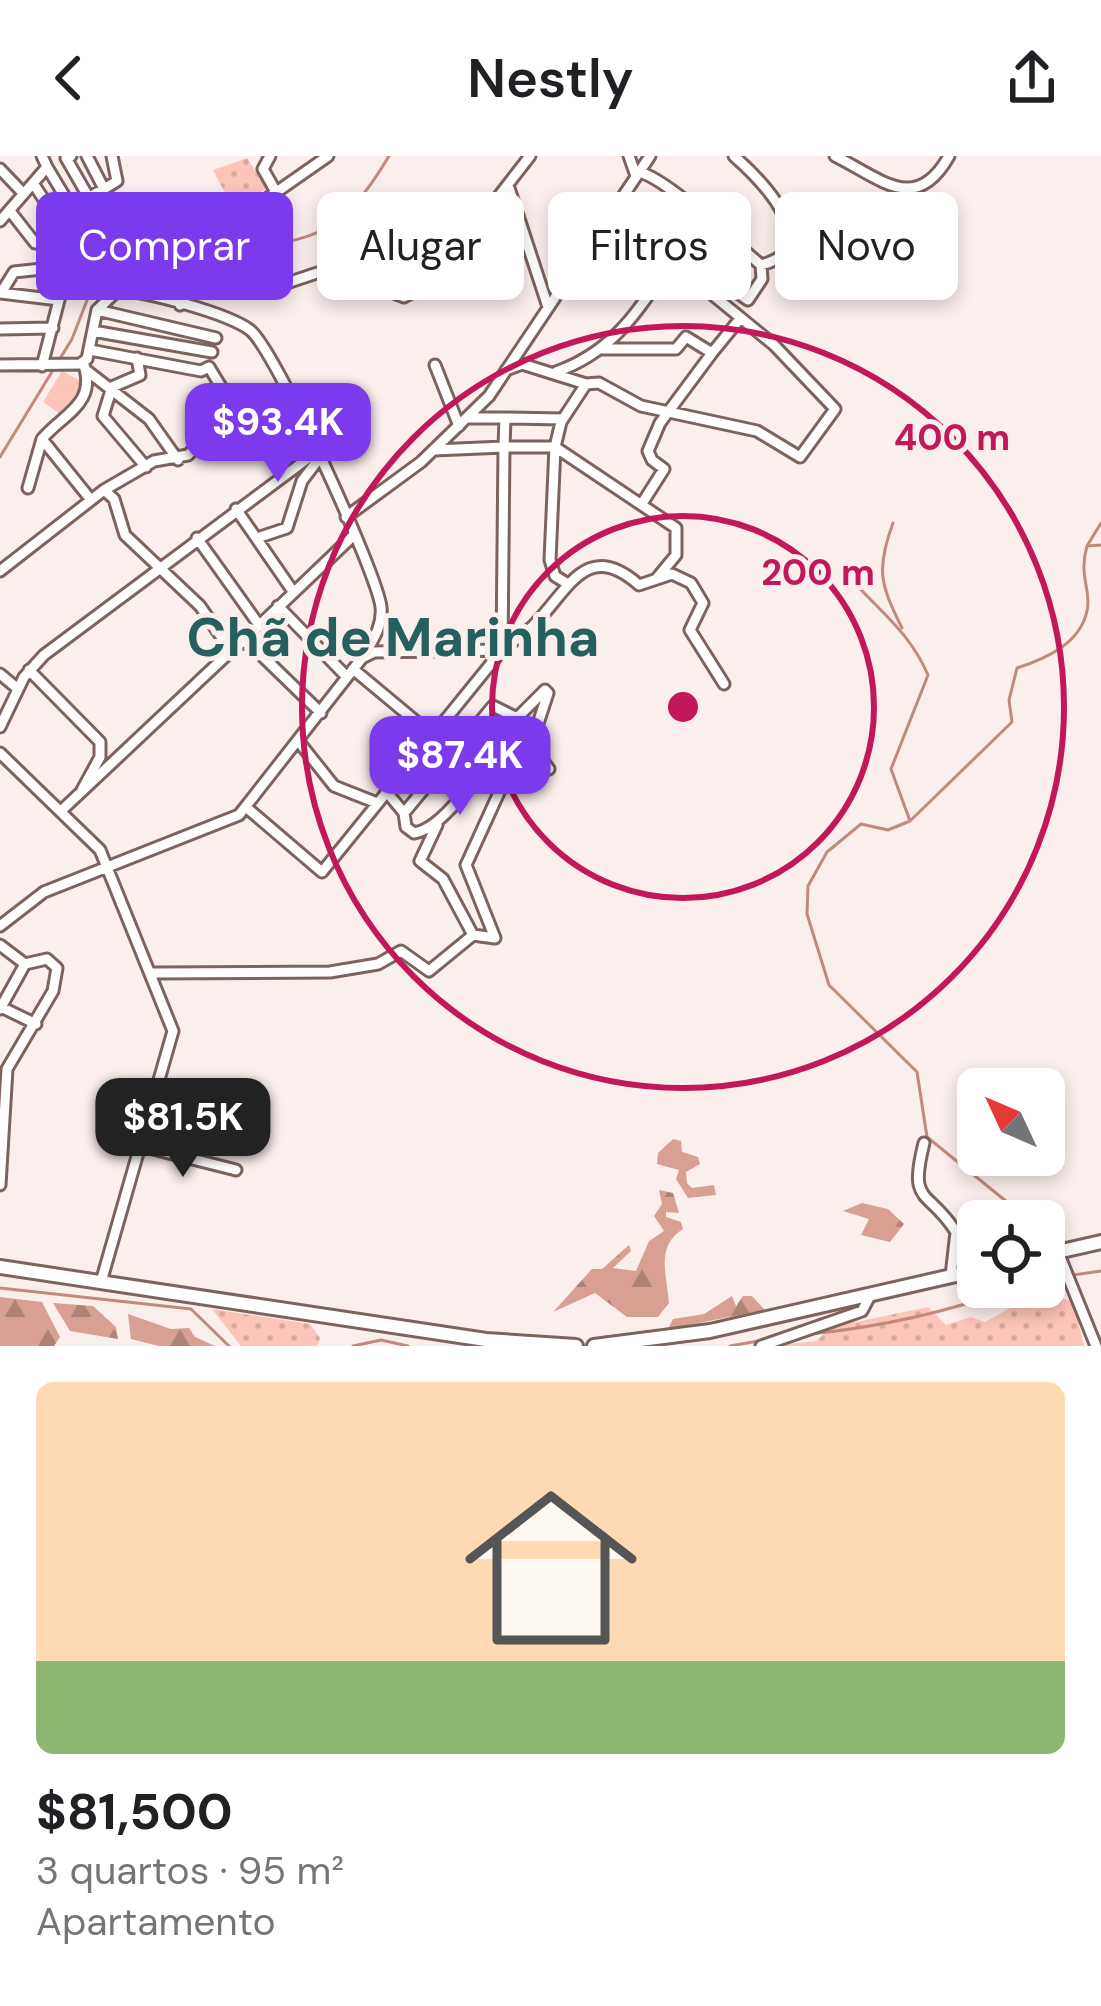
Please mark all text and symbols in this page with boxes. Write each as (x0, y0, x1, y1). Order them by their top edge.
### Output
text: Nestly (467, 43, 634, 114)
icon: back (36, 45, 102, 111)
icon: share (999, 45, 1065, 111)
chip: Comprar (36, 192, 293, 300)
chip: Alugar (317, 192, 524, 300)
chip: Filtros (548, 192, 751, 300)
chip: Novo (775, 192, 958, 300)
pin: $93.4K (180, 383, 376, 485)
text: $93.4K (212, 396, 344, 447)
text: 400 m (894, 414, 1010, 461)
text: 200 m (761, 549, 875, 596)
district label: Chã de Marinha (187, 602, 599, 673)
centre of rings (662, 686, 704, 728)
pin: $87.4K (362, 716, 558, 818)
text: $87.4K (396, 729, 524, 780)
north arrow (957, 1068, 1065, 1176)
map controls (957, 1068, 1065, 1308)
pin: $81.5K (85, 1078, 281, 1180)
text: $81.5K (122, 1091, 244, 1142)
button: locate (957, 1200, 1065, 1308)
icon: home (443, 1460, 659, 1676)
text: $81,500 (36, 1778, 233, 1845)
text: 3 quartos · 95 m² (36, 1845, 344, 1896)
text: Apartamento (36, 1896, 276, 1947)

